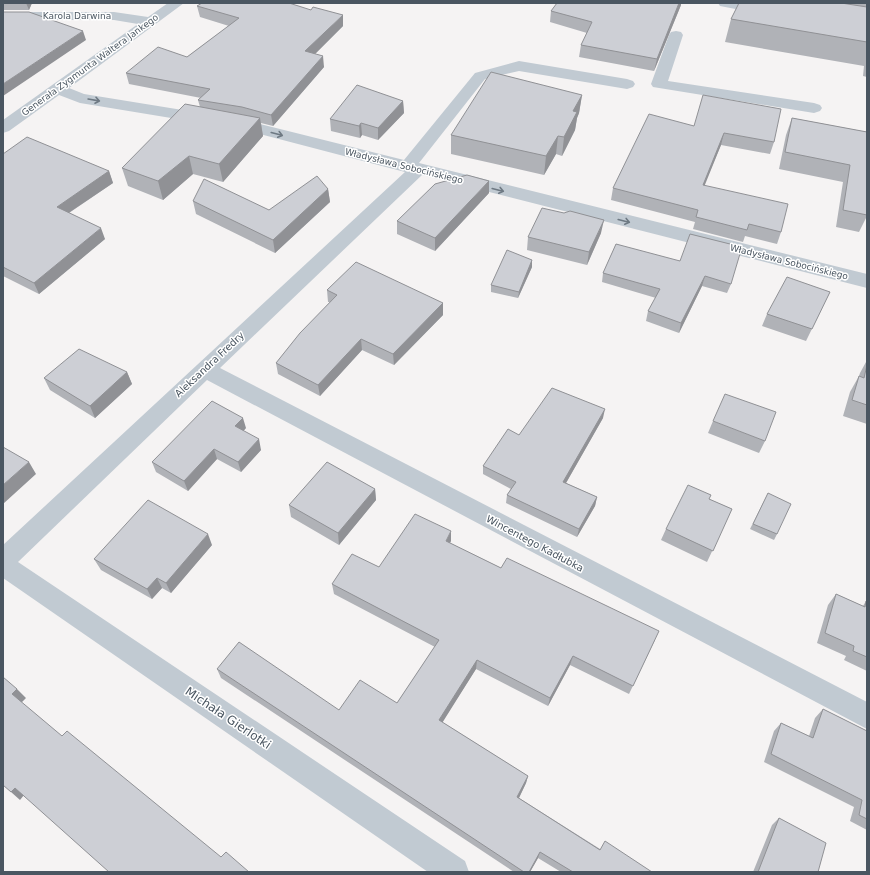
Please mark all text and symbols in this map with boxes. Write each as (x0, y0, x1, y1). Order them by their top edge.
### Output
street label: Karola Darwina (43, 11, 111, 21)
street label: Generała Zygmunta Waltera Jankego (20, 12, 161, 118)
one-way arrow (87, 96, 100, 104)
one-way arrow (270, 130, 283, 138)
street label: Władysława Sobocińskiego (344, 146, 465, 186)
one-way arrow (491, 186, 504, 194)
one-way arrow (617, 218, 630, 225)
street label: Władysława Sobocińskiego (729, 242, 850, 282)
street label: Aleksandra Fredry (173, 329, 246, 399)
street label: Wincentego Kadłubka (484, 513, 585, 574)
street label: Michała Gierlotki (182, 684, 274, 752)

